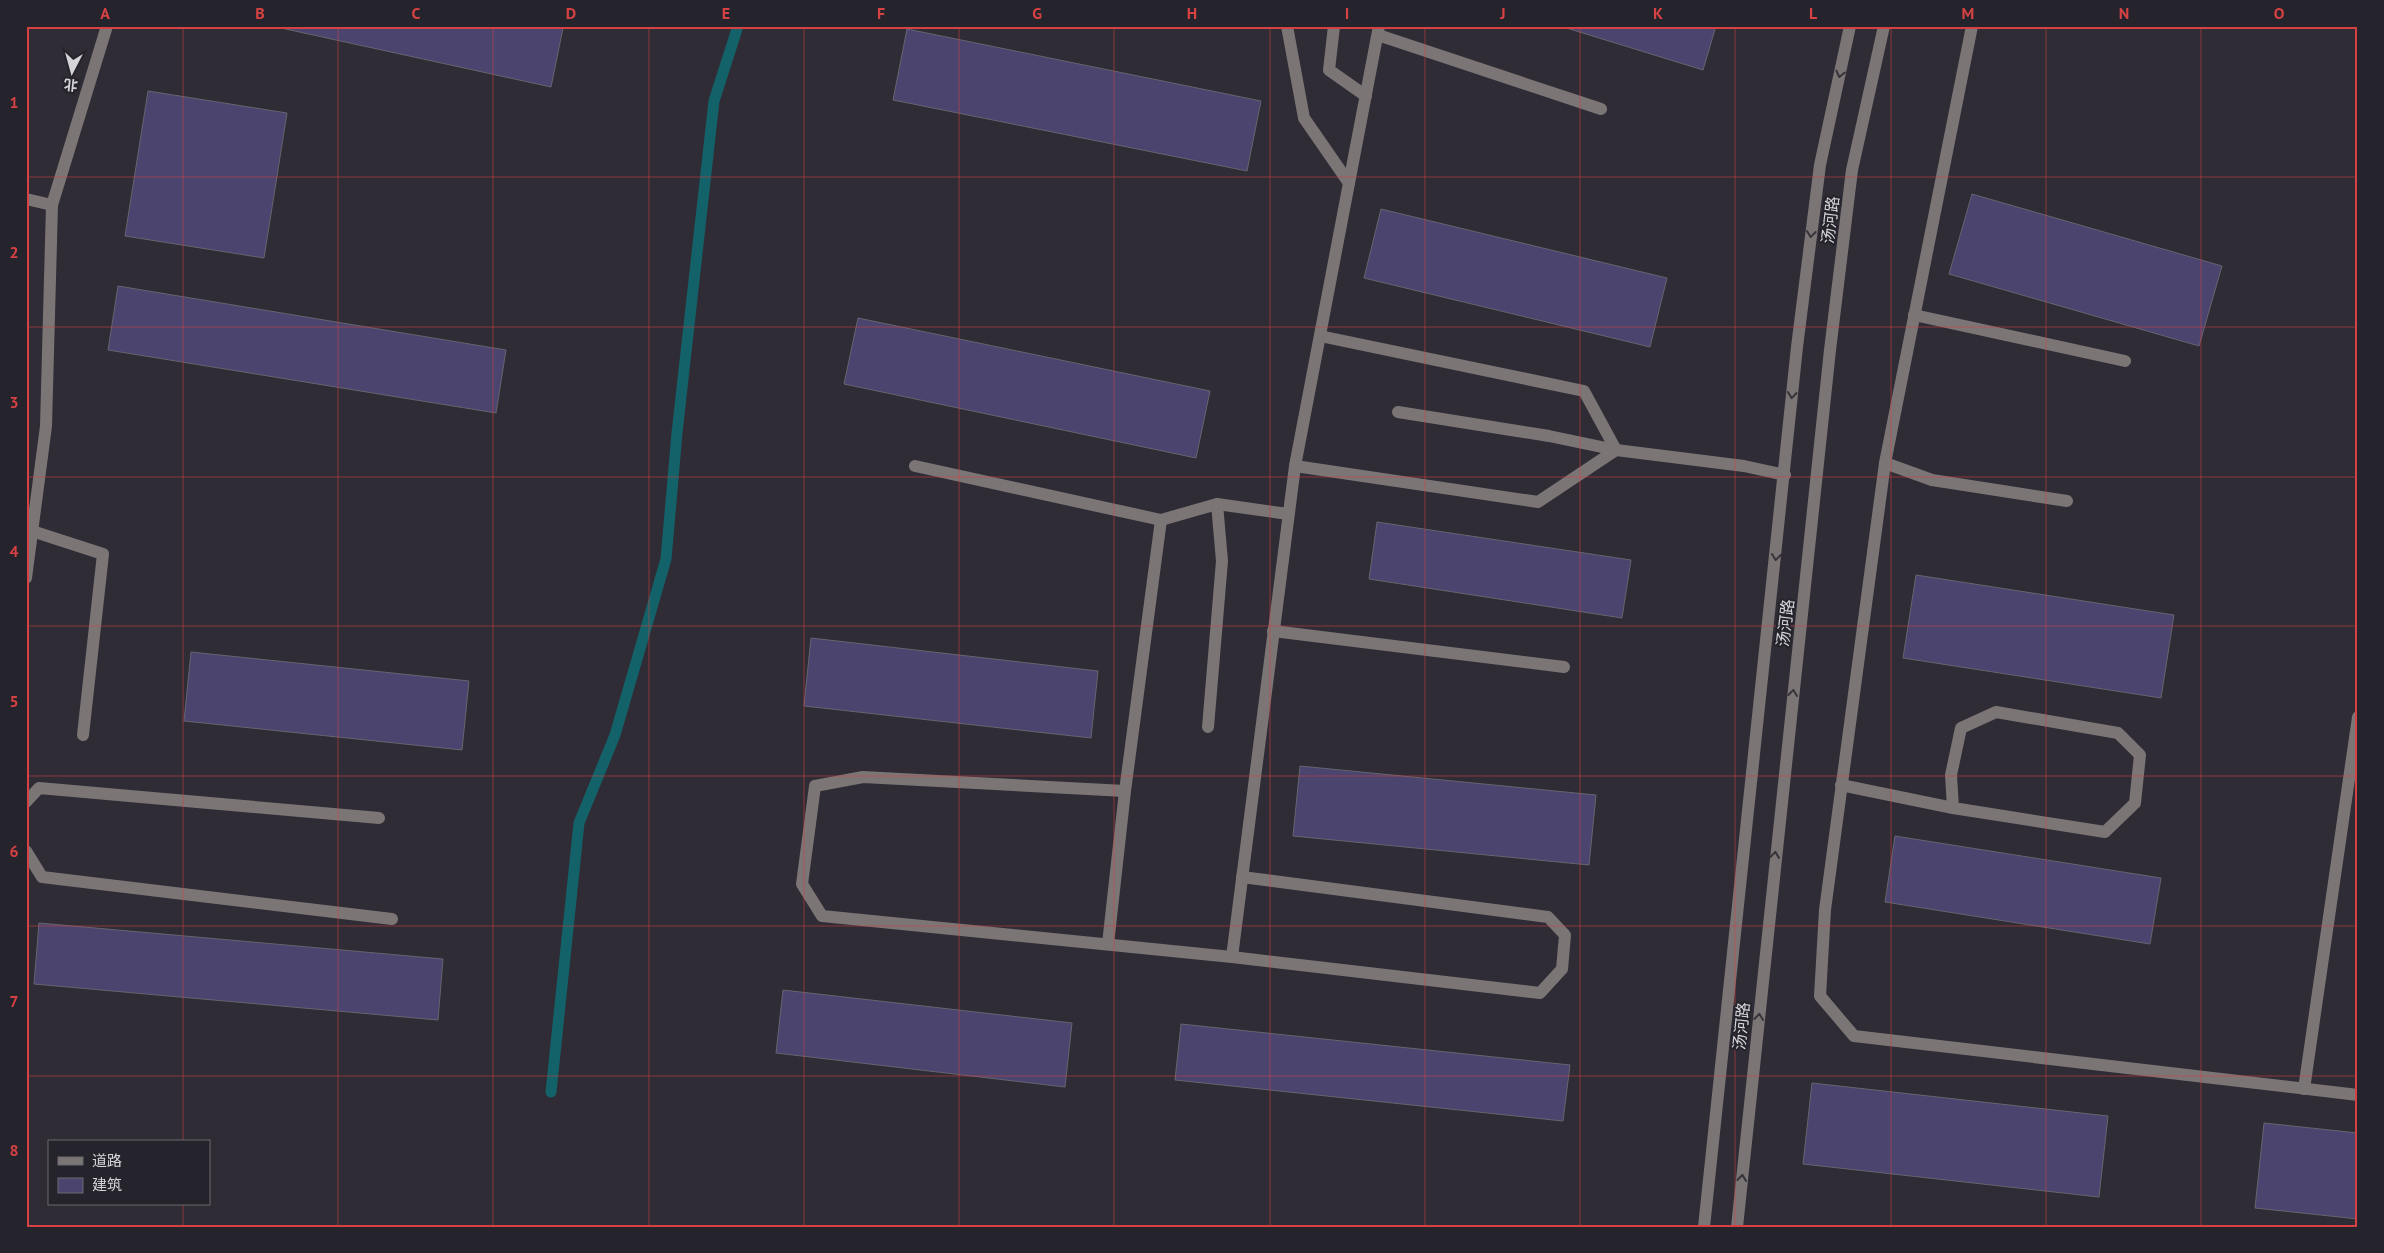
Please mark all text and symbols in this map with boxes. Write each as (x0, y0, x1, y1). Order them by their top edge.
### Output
text: A (100, 3, 110, 23)
text: B (255, 3, 265, 23)
text: C (412, 3, 421, 23)
text: D (566, 3, 576, 23)
text: E (722, 3, 730, 23)
text: F (877, 3, 885, 23)
text: G (1032, 3, 1042, 23)
text: H (1187, 3, 1197, 23)
text: I (1345, 3, 1349, 23)
text: J (1499, 3, 1506, 23)
text: K (1653, 3, 1663, 23)
text: L (1809, 3, 1818, 23)
text: M (1962, 3, 1974, 23)
text: N (2119, 3, 2129, 23)
text: O (2274, 3, 2285, 23)
north arrow (48, 48, 98, 98)
one-way arrow (1835, 69, 1846, 78)
text: 北 (63, 75, 79, 95)
text: 1 (9, 92, 19, 112)
street label: 汤河路 (1817, 195, 1843, 245)
one-way arrow (1806, 230, 1817, 238)
text: 2 (9, 242, 19, 262)
one-way arrow (1787, 391, 1798, 399)
text: 3 (9, 392, 19, 412)
text: 4 (9, 541, 19, 561)
one-way arrow (1771, 553, 1782, 561)
street label: 汤河路 (1772, 598, 1798, 648)
one-way arrow (1787, 689, 1798, 697)
text: 5 (9, 691, 19, 711)
text: 6 (9, 841, 19, 861)
one-way arrow (1769, 851, 1780, 859)
text: 7 (9, 991, 19, 1011)
street label: 汤河路 (1729, 1001, 1753, 1051)
one-way arrow (1753, 1012, 1764, 1020)
text: 8 (9, 1140, 19, 1160)
legend (48, 1140, 210, 1206)
text: 道路 (92, 1151, 122, 1170)
one-way arrow (1736, 1174, 1747, 1182)
text: 建筑 (92, 1175, 122, 1194)

